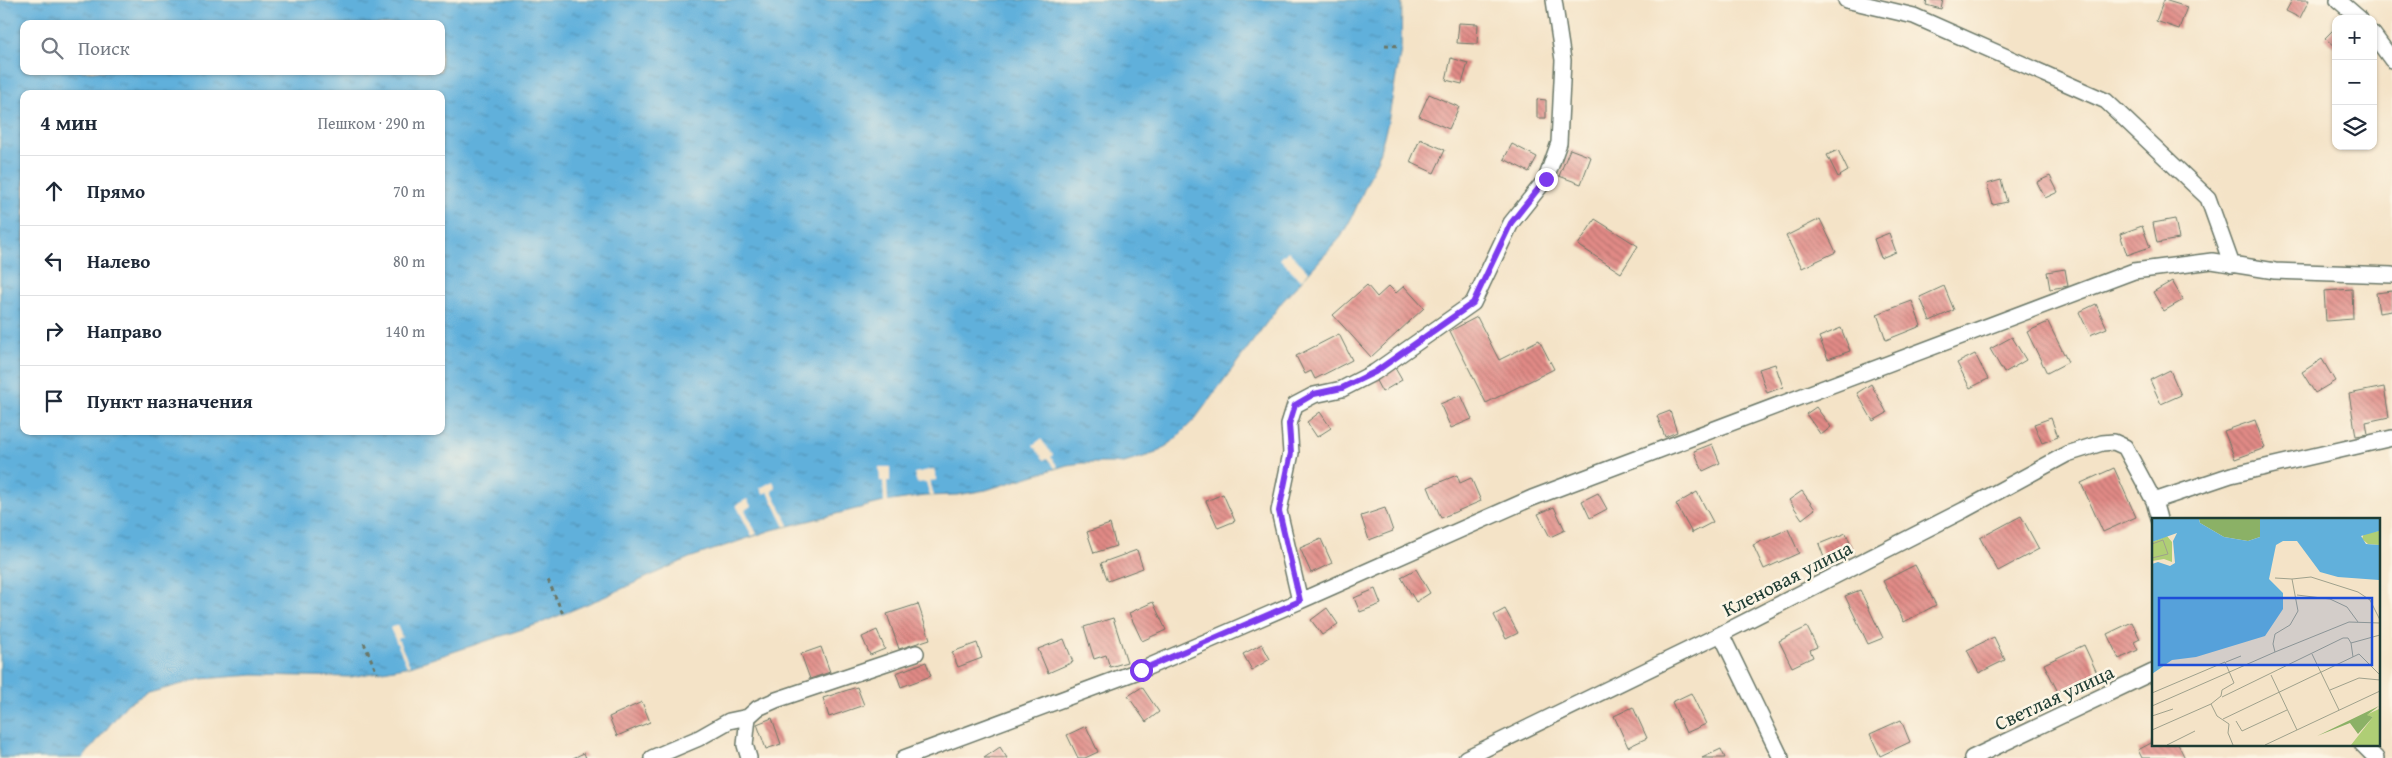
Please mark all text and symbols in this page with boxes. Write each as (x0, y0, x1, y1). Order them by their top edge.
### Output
map controls (2332, 15, 2377, 150)
button: + (2332, 15, 2377, 60)
search box (20, 20, 445, 75)
icon: search (38, 34, 66, 62)
text: Поиск (78, 34, 130, 62)
button: − (2332, 60, 2377, 105)
button: layers (2332, 105, 2377, 150)
text: 4 мин (40, 107, 97, 138)
text: Пешком · 290 m (318, 111, 425, 135)
route end (1535, 168, 1558, 191)
icon: ahead (40, 177, 68, 205)
text: Прямо (87, 177, 145, 205)
text: 70 m (393, 179, 425, 203)
icon: left (40, 247, 68, 275)
text: Налево (87, 247, 150, 275)
text: 80 m (393, 249, 425, 273)
icon: right (40, 317, 68, 345)
text: Направо (87, 317, 162, 345)
text: 140 m (385, 319, 425, 343)
icon: arrive (40, 387, 68, 415)
text: Пункт назначения (87, 387, 253, 415)
inset map (2152, 518, 2380, 746)
street label: Кленовая улица (1717, 533, 1857, 623)
street label: Светлая улица (1990, 656, 2119, 737)
route start (1130, 659, 1153, 682)

